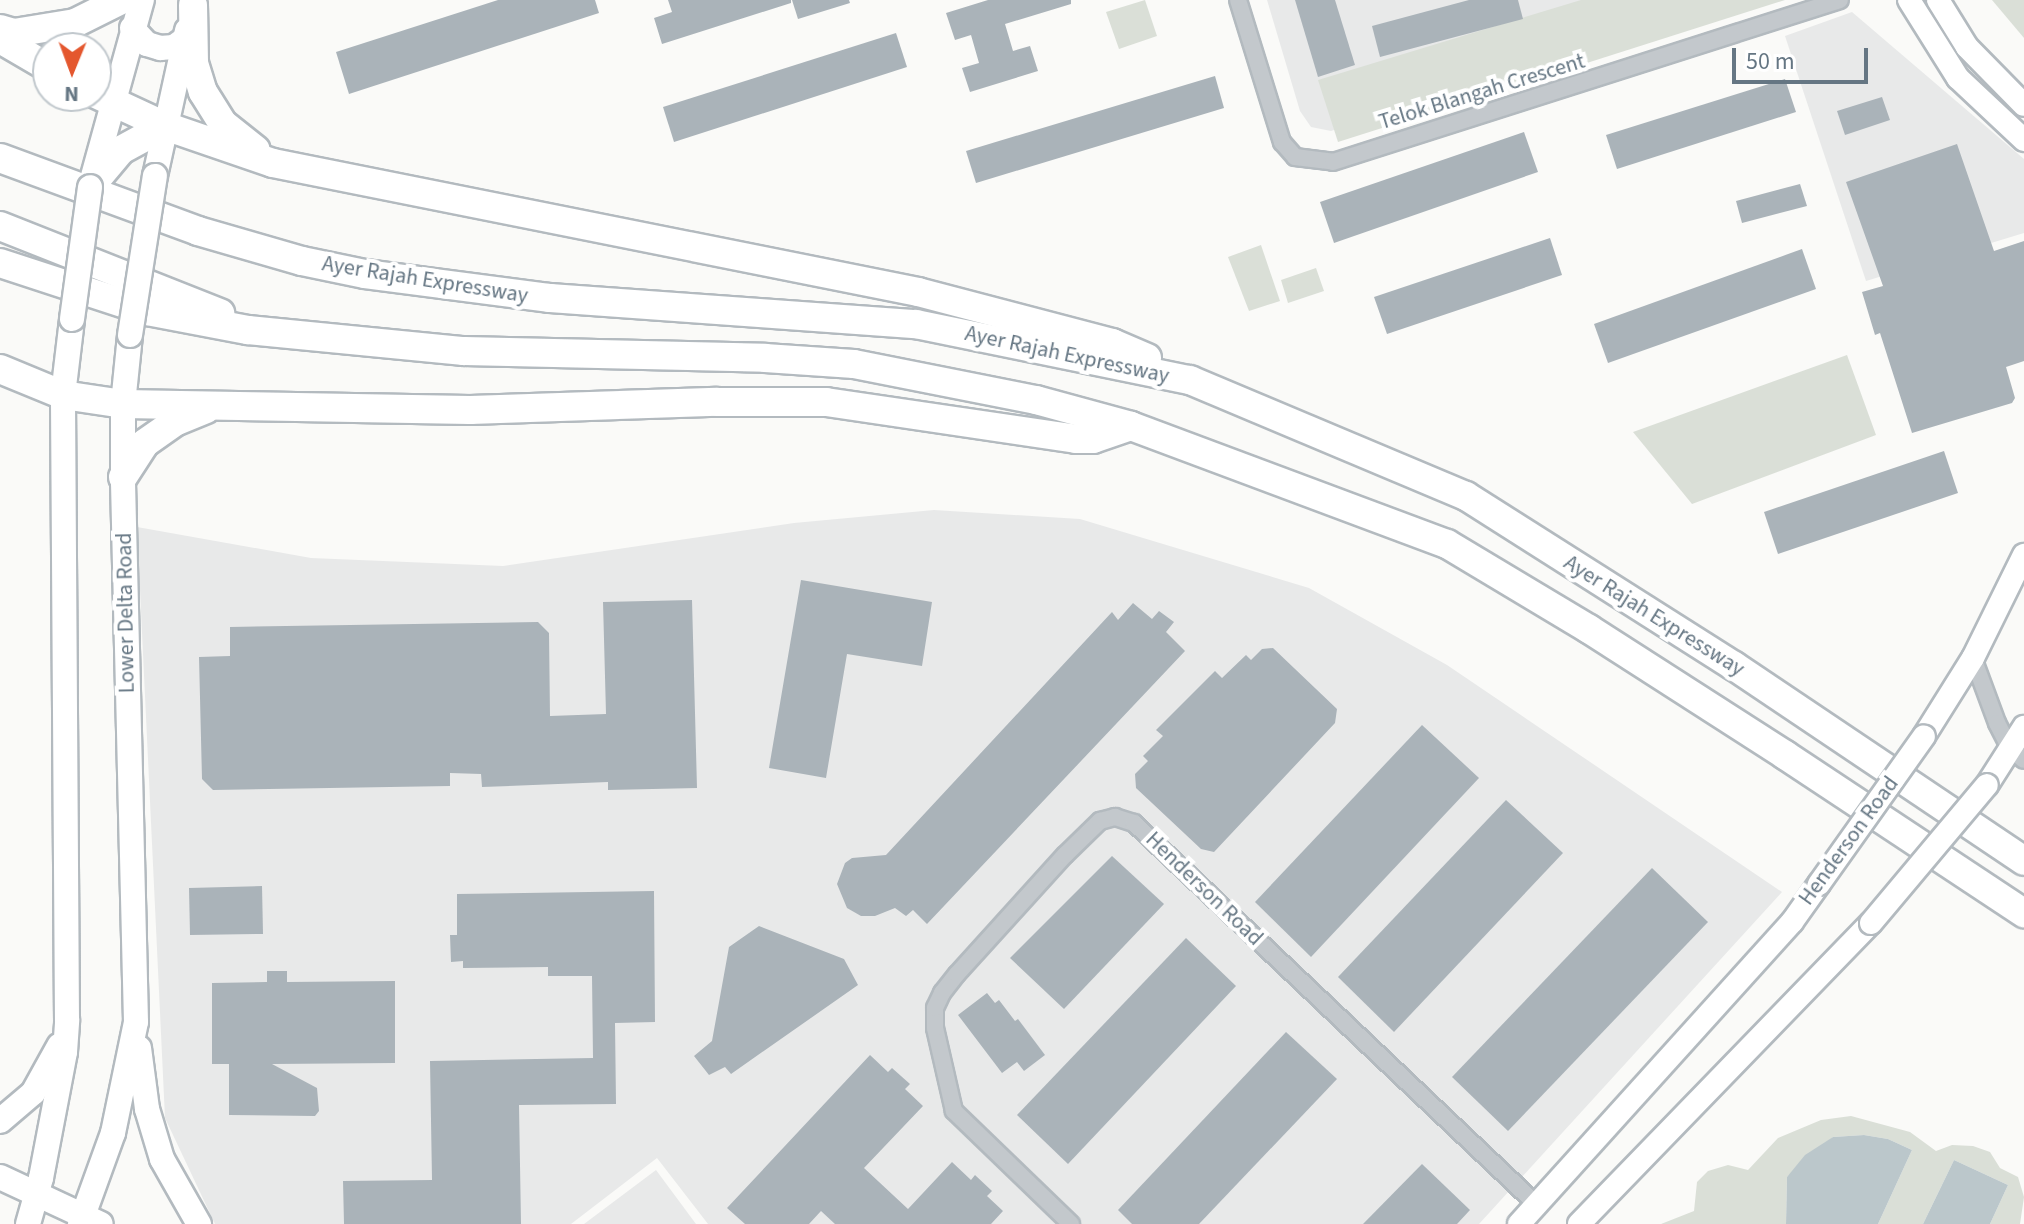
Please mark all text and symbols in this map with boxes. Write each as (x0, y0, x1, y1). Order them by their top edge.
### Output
north arrow (32, 32, 112, 112)
scale bar (1736, 32, 1872, 82)
text: 50 m (1746, 44, 1795, 79)
street label: Telok Blangah Crescent (1376, 48, 1588, 136)
text: N (64, 78, 79, 110)
street label: Ayer Rajah Expressway (320, 251, 530, 309)
street label: Ayer Rajah Expressway (963, 320, 1171, 390)
street label: Lower Delta Road (111, 532, 141, 694)
street label: Ayer Rajah Expressway (1559, 550, 1749, 682)
street label: Henderson Road (1793, 771, 1905, 911)
street label: Henderson Road (1140, 826, 1268, 952)

